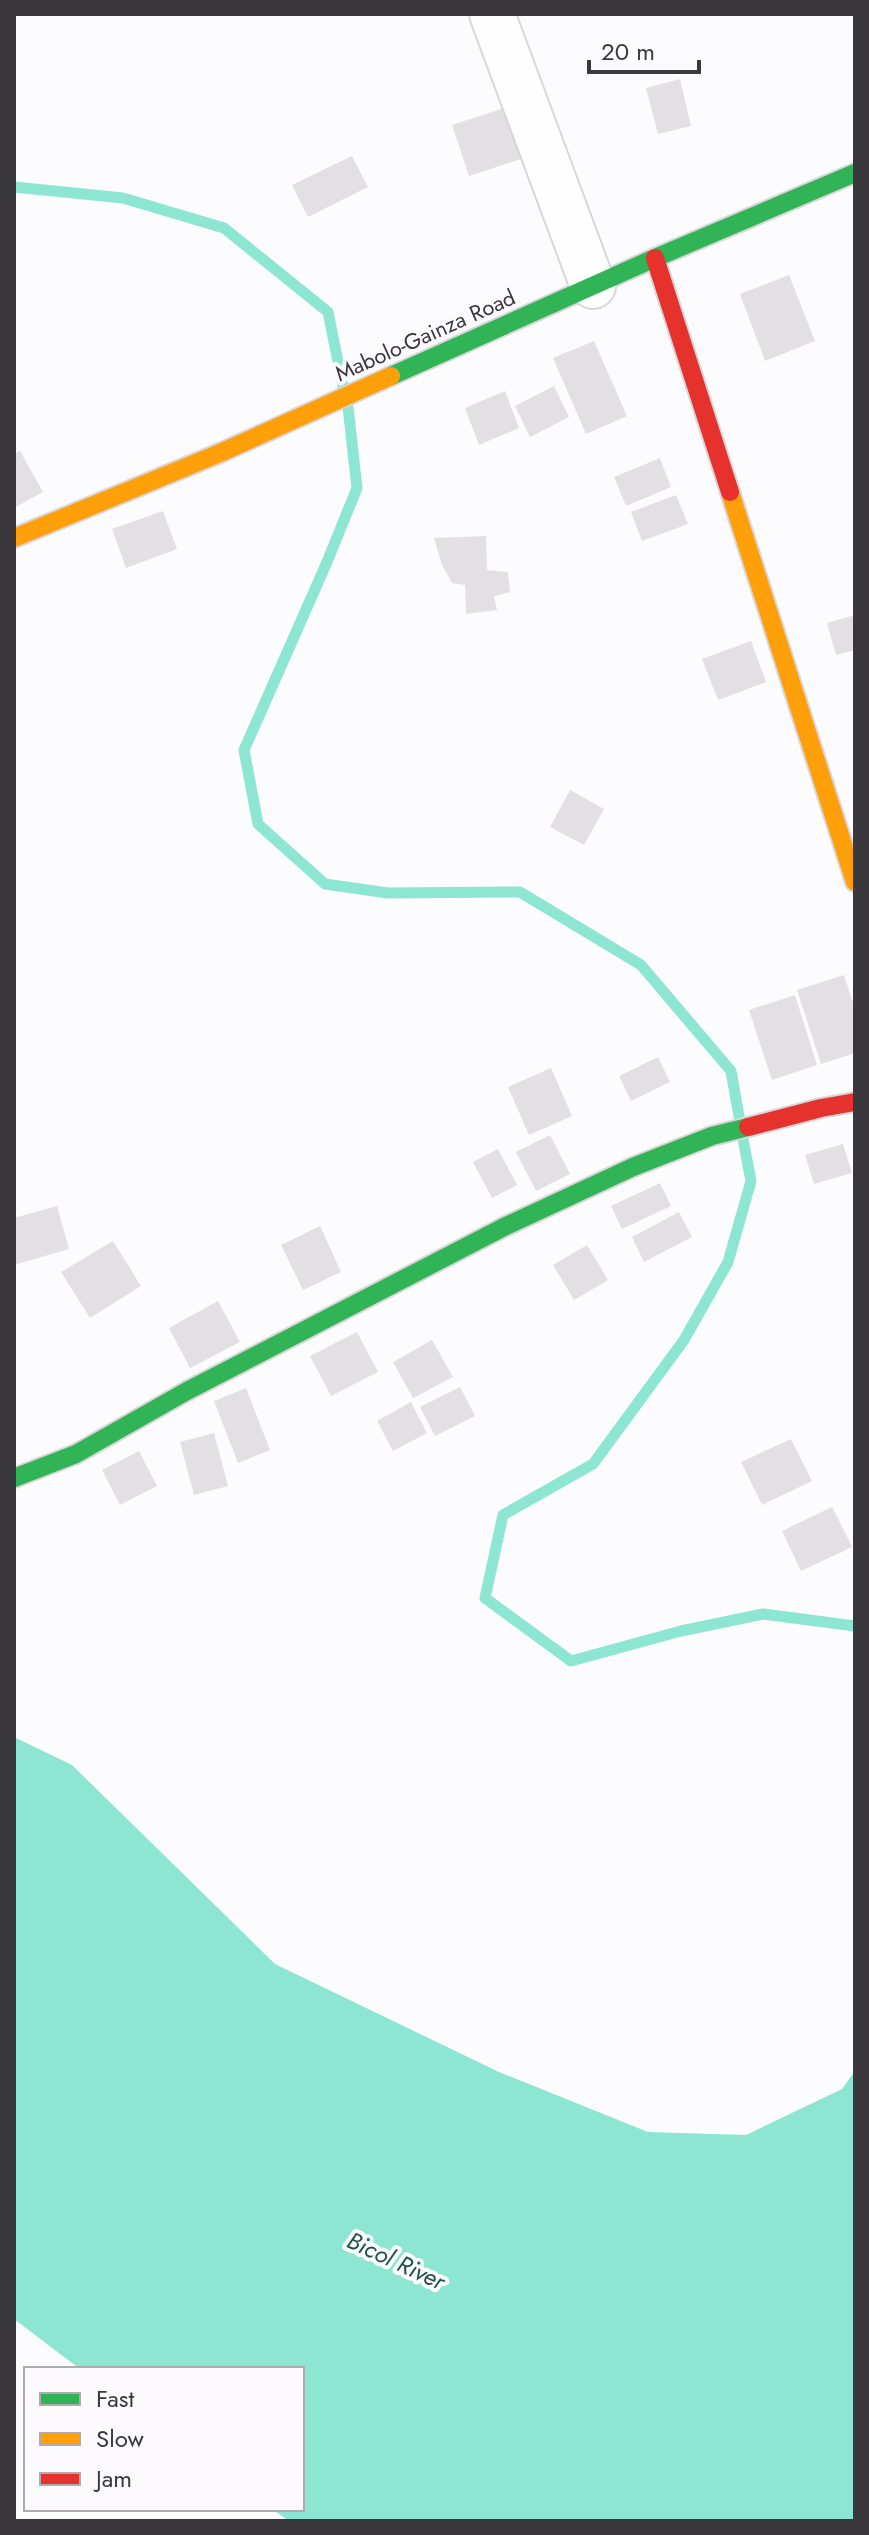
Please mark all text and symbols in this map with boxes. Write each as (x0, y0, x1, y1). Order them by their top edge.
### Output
scale bar (589, 24, 699, 74)
text: 20 m (601, 34, 655, 69)
street label: Mabolo-Gainza Road (330, 281, 520, 389)
water label: Bicol River (341, 2223, 453, 2299)
legend (24, 2367, 304, 2511)
text: Fast (96, 2381, 134, 2416)
text: Slow (96, 2421, 144, 2456)
text: Jam (93, 2461, 132, 2496)

